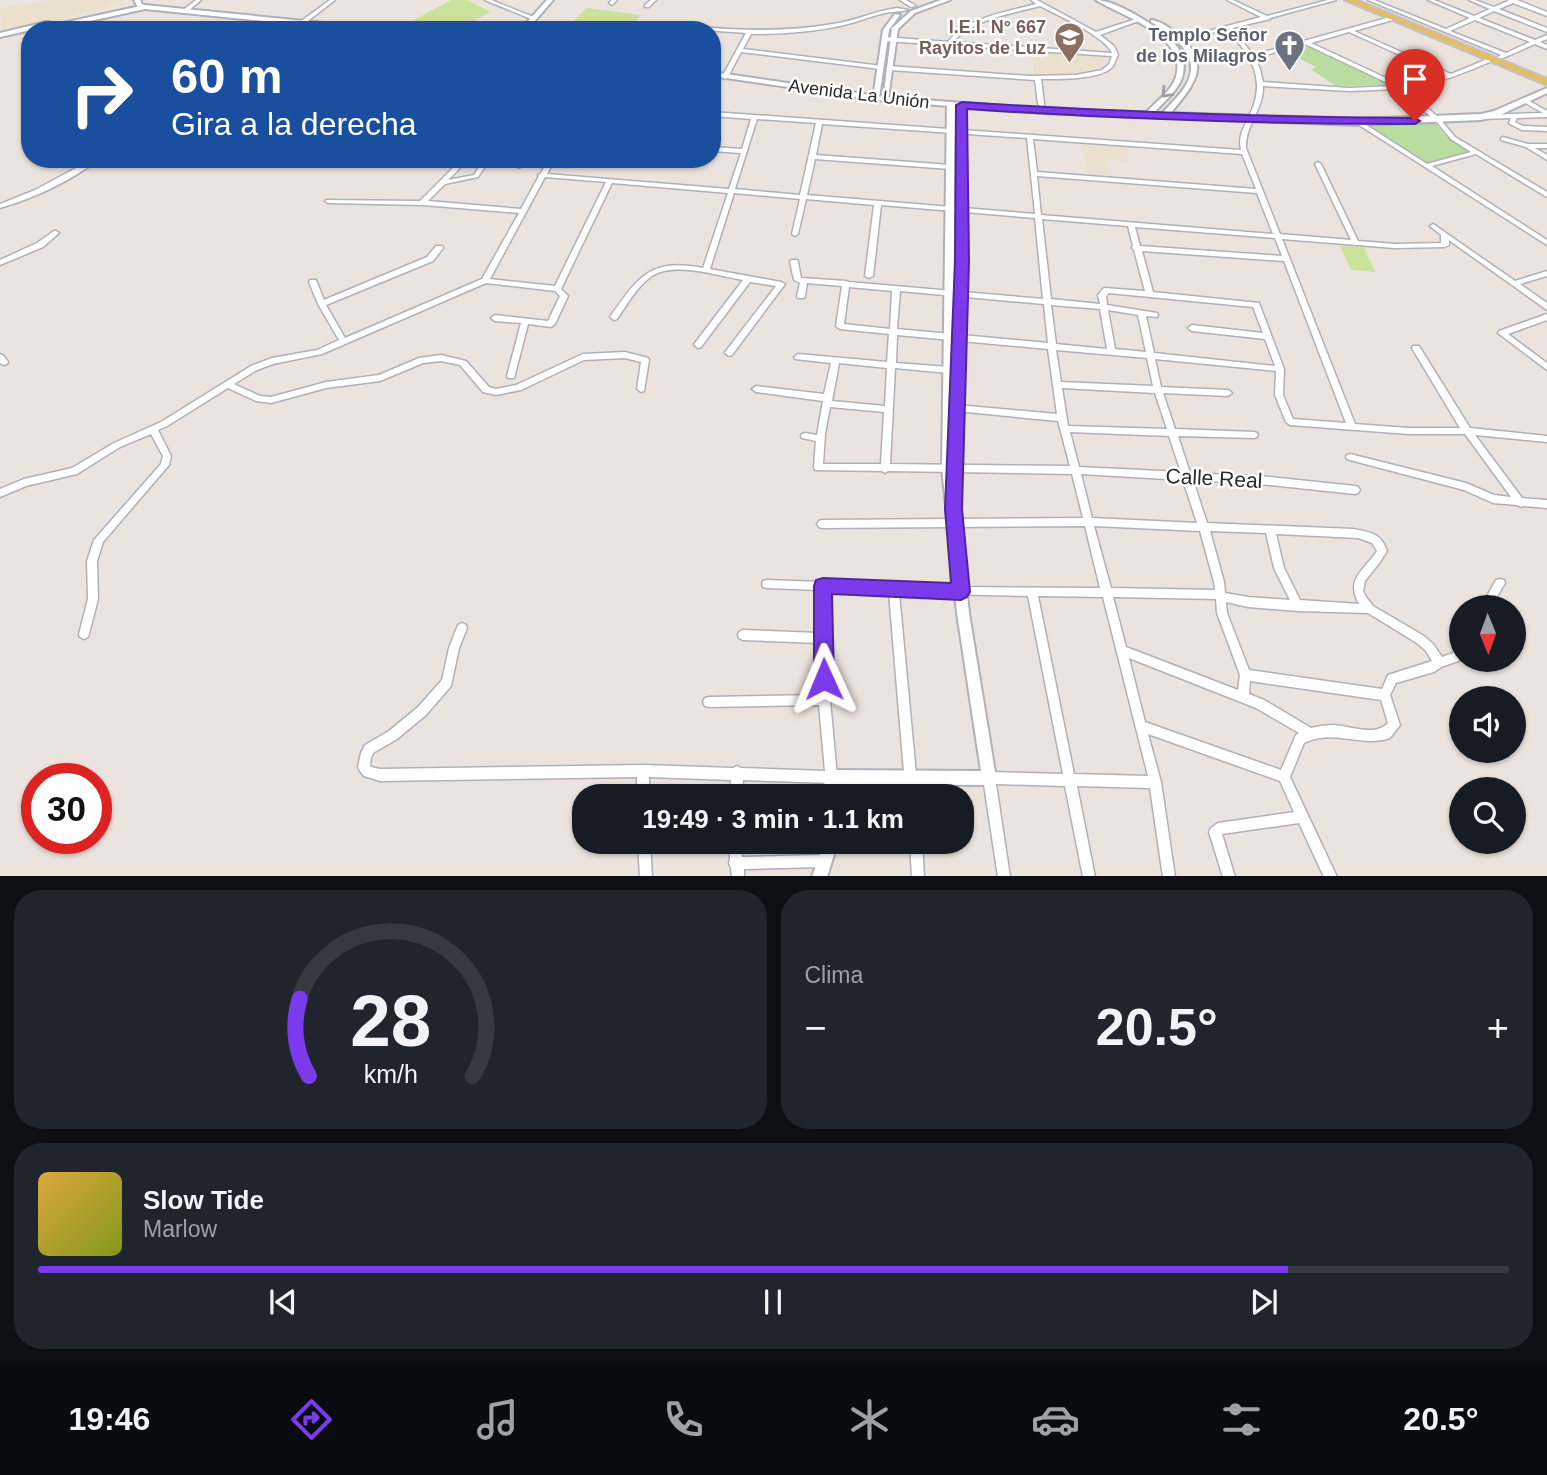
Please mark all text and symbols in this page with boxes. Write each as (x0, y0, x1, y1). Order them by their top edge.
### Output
place label: I.E.I. N° 667 Rayitos de Luz (919, 17, 1046, 58)
school or university icon: I.E.I. N° 667 Rayitos de Luz (1052, 20, 1086, 64)
place label: Templo Señor de los Milagros (1136, 25, 1267, 66)
church icon: Templo Señor de los Milagros (1273, 28, 1307, 72)
icon: right (56, 49, 147, 140)
text: 60 m (171, 49, 283, 103)
pin (1385, 49, 1445, 121)
icon: arrive (1396, 60, 1434, 98)
street label: Avenida La Unión (787, 75, 931, 113)
one-way arrow (1162, 85, 1174, 98)
text: Gira a la derecha (171, 106, 416, 142)
street label: Calle Real (1165, 464, 1263, 492)
north arrow (1449, 595, 1526, 672)
map controls (1449, 595, 1526, 854)
position arrow (787, 642, 861, 716)
button: sound (1449, 686, 1526, 763)
speed limit sign: 30 (21, 763, 112, 854)
button: search (1449, 777, 1526, 854)
text: 19:49 · 3 min · 1.1 km (642, 804, 904, 834)
text: Clima (805, 962, 863, 988)
text: 28 (350, 980, 431, 1061)
text: 20.5° (1096, 998, 1218, 1056)
text: − (805, 1007, 827, 1049)
text: + (1487, 1007, 1509, 1049)
text: km/h (363, 1059, 417, 1087)
text: Slow Tide (143, 1185, 264, 1215)
text: Marlow (143, 1216, 217, 1242)
icon: previous (264, 1283, 302, 1321)
icon: pause (754, 1283, 792, 1321)
icon: next (1245, 1283, 1283, 1321)
icon: directions (287, 1395, 336, 1444)
icon: music (473, 1395, 522, 1444)
icon: phone (659, 1395, 708, 1444)
icon: climate (845, 1395, 894, 1444)
icon: car (1031, 1395, 1080, 1444)
icon: filters (1217, 1395, 1266, 1444)
text: 19:46 (69, 1401, 150, 1437)
text: 20.5° (1403, 1401, 1478, 1437)

